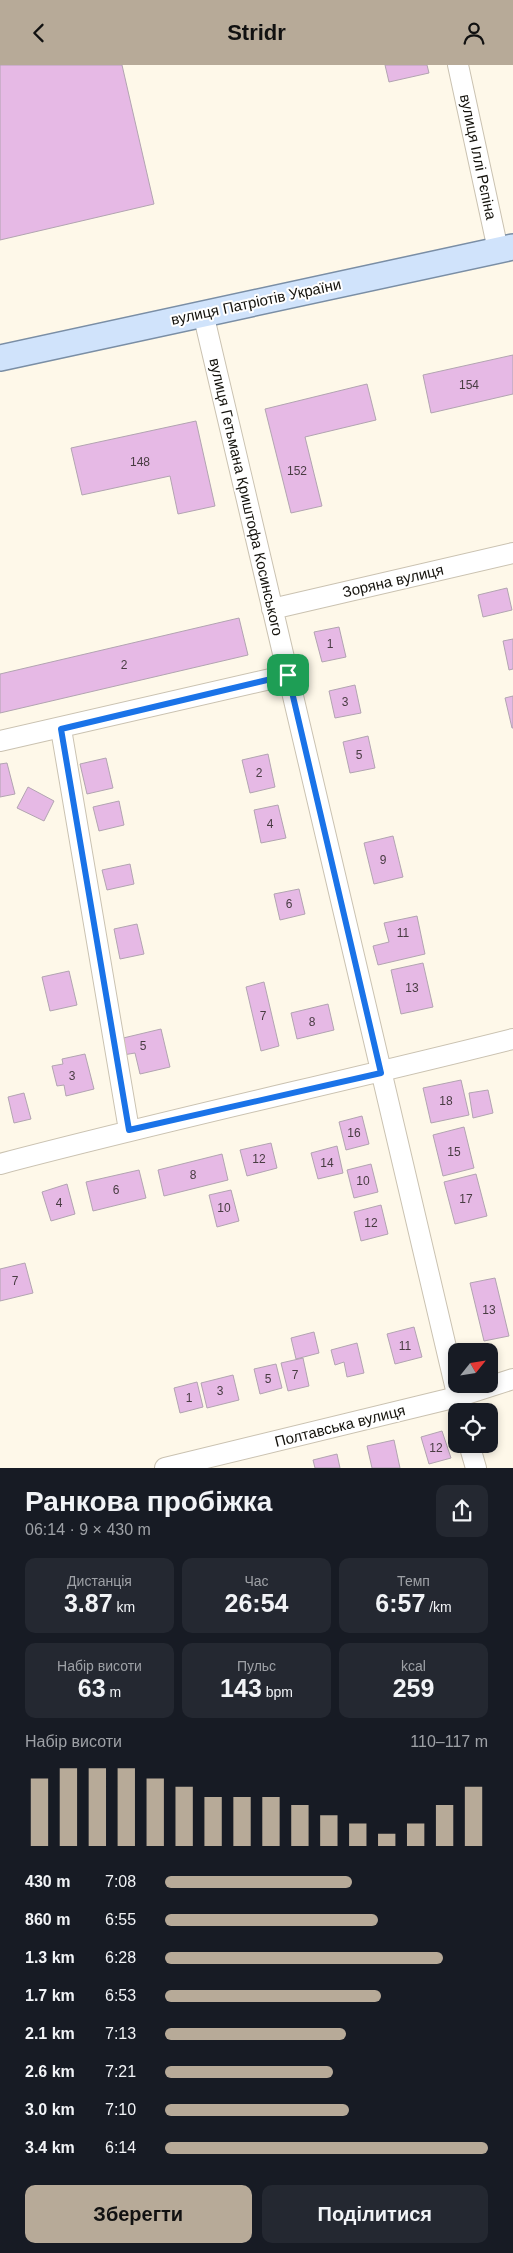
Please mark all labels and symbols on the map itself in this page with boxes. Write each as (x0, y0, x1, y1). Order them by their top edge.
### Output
street label: вулиця Іллі Рєпіна (457, 93, 500, 222)
street label: вулиця Патріотів України (169, 275, 342, 328)
street label: вулиця Гетьмана Криштофа Косинського (206, 356, 287, 637)
house number: 154 (459, 378, 479, 392)
house number: 148 (130, 455, 150, 469)
house number: 152 (287, 464, 307, 478)
street label: Зоряна вулиця (341, 561, 445, 600)
house number: 1 (327, 637, 334, 651)
pin (267, 654, 309, 696)
house number: 2 (121, 658, 128, 672)
house number: 3 (342, 695, 349, 709)
house number: 5 (356, 748, 363, 762)
house number: 2 (256, 766, 263, 780)
house number: 4 (267, 817, 274, 831)
house number: 9 (380, 853, 387, 867)
house number: 6 (286, 897, 293, 911)
house number: 11 (397, 926, 410, 940)
house number: 13 (405, 981, 419, 995)
house number: 7 (260, 1009, 267, 1023)
house number: 8 (309, 1015, 316, 1029)
house number: 5 (140, 1039, 147, 1053)
house number: 3 (69, 1069, 76, 1083)
house number: 18 (439, 1094, 453, 1108)
house number: 16 (347, 1126, 361, 1140)
house number: 15 (447, 1145, 461, 1159)
house number: 12 (252, 1152, 266, 1166)
house number: 14 (320, 1156, 334, 1170)
house number: 8 (190, 1168, 197, 1182)
house number: 10 (356, 1174, 370, 1188)
house number: 6 (113, 1183, 120, 1197)
house number: 17 (459, 1192, 473, 1206)
house number: 4 (56, 1196, 63, 1210)
house number: 10 (217, 1201, 231, 1215)
house number: 12 (364, 1216, 378, 1230)
house number: 7 (12, 1274, 19, 1288)
house number: 13 (482, 1303, 496, 1317)
house number: 11 (399, 1339, 412, 1353)
north arrow (448, 1343, 498, 1393)
house number: 7 (292, 1368, 299, 1382)
house number: 5 (265, 1372, 272, 1386)
house number: 3 (217, 1384, 224, 1398)
house number: 1 (186, 1391, 193, 1405)
street label: Полтавська вулиця (273, 1401, 407, 1450)
house number: 12 (429, 1441, 443, 1455)

